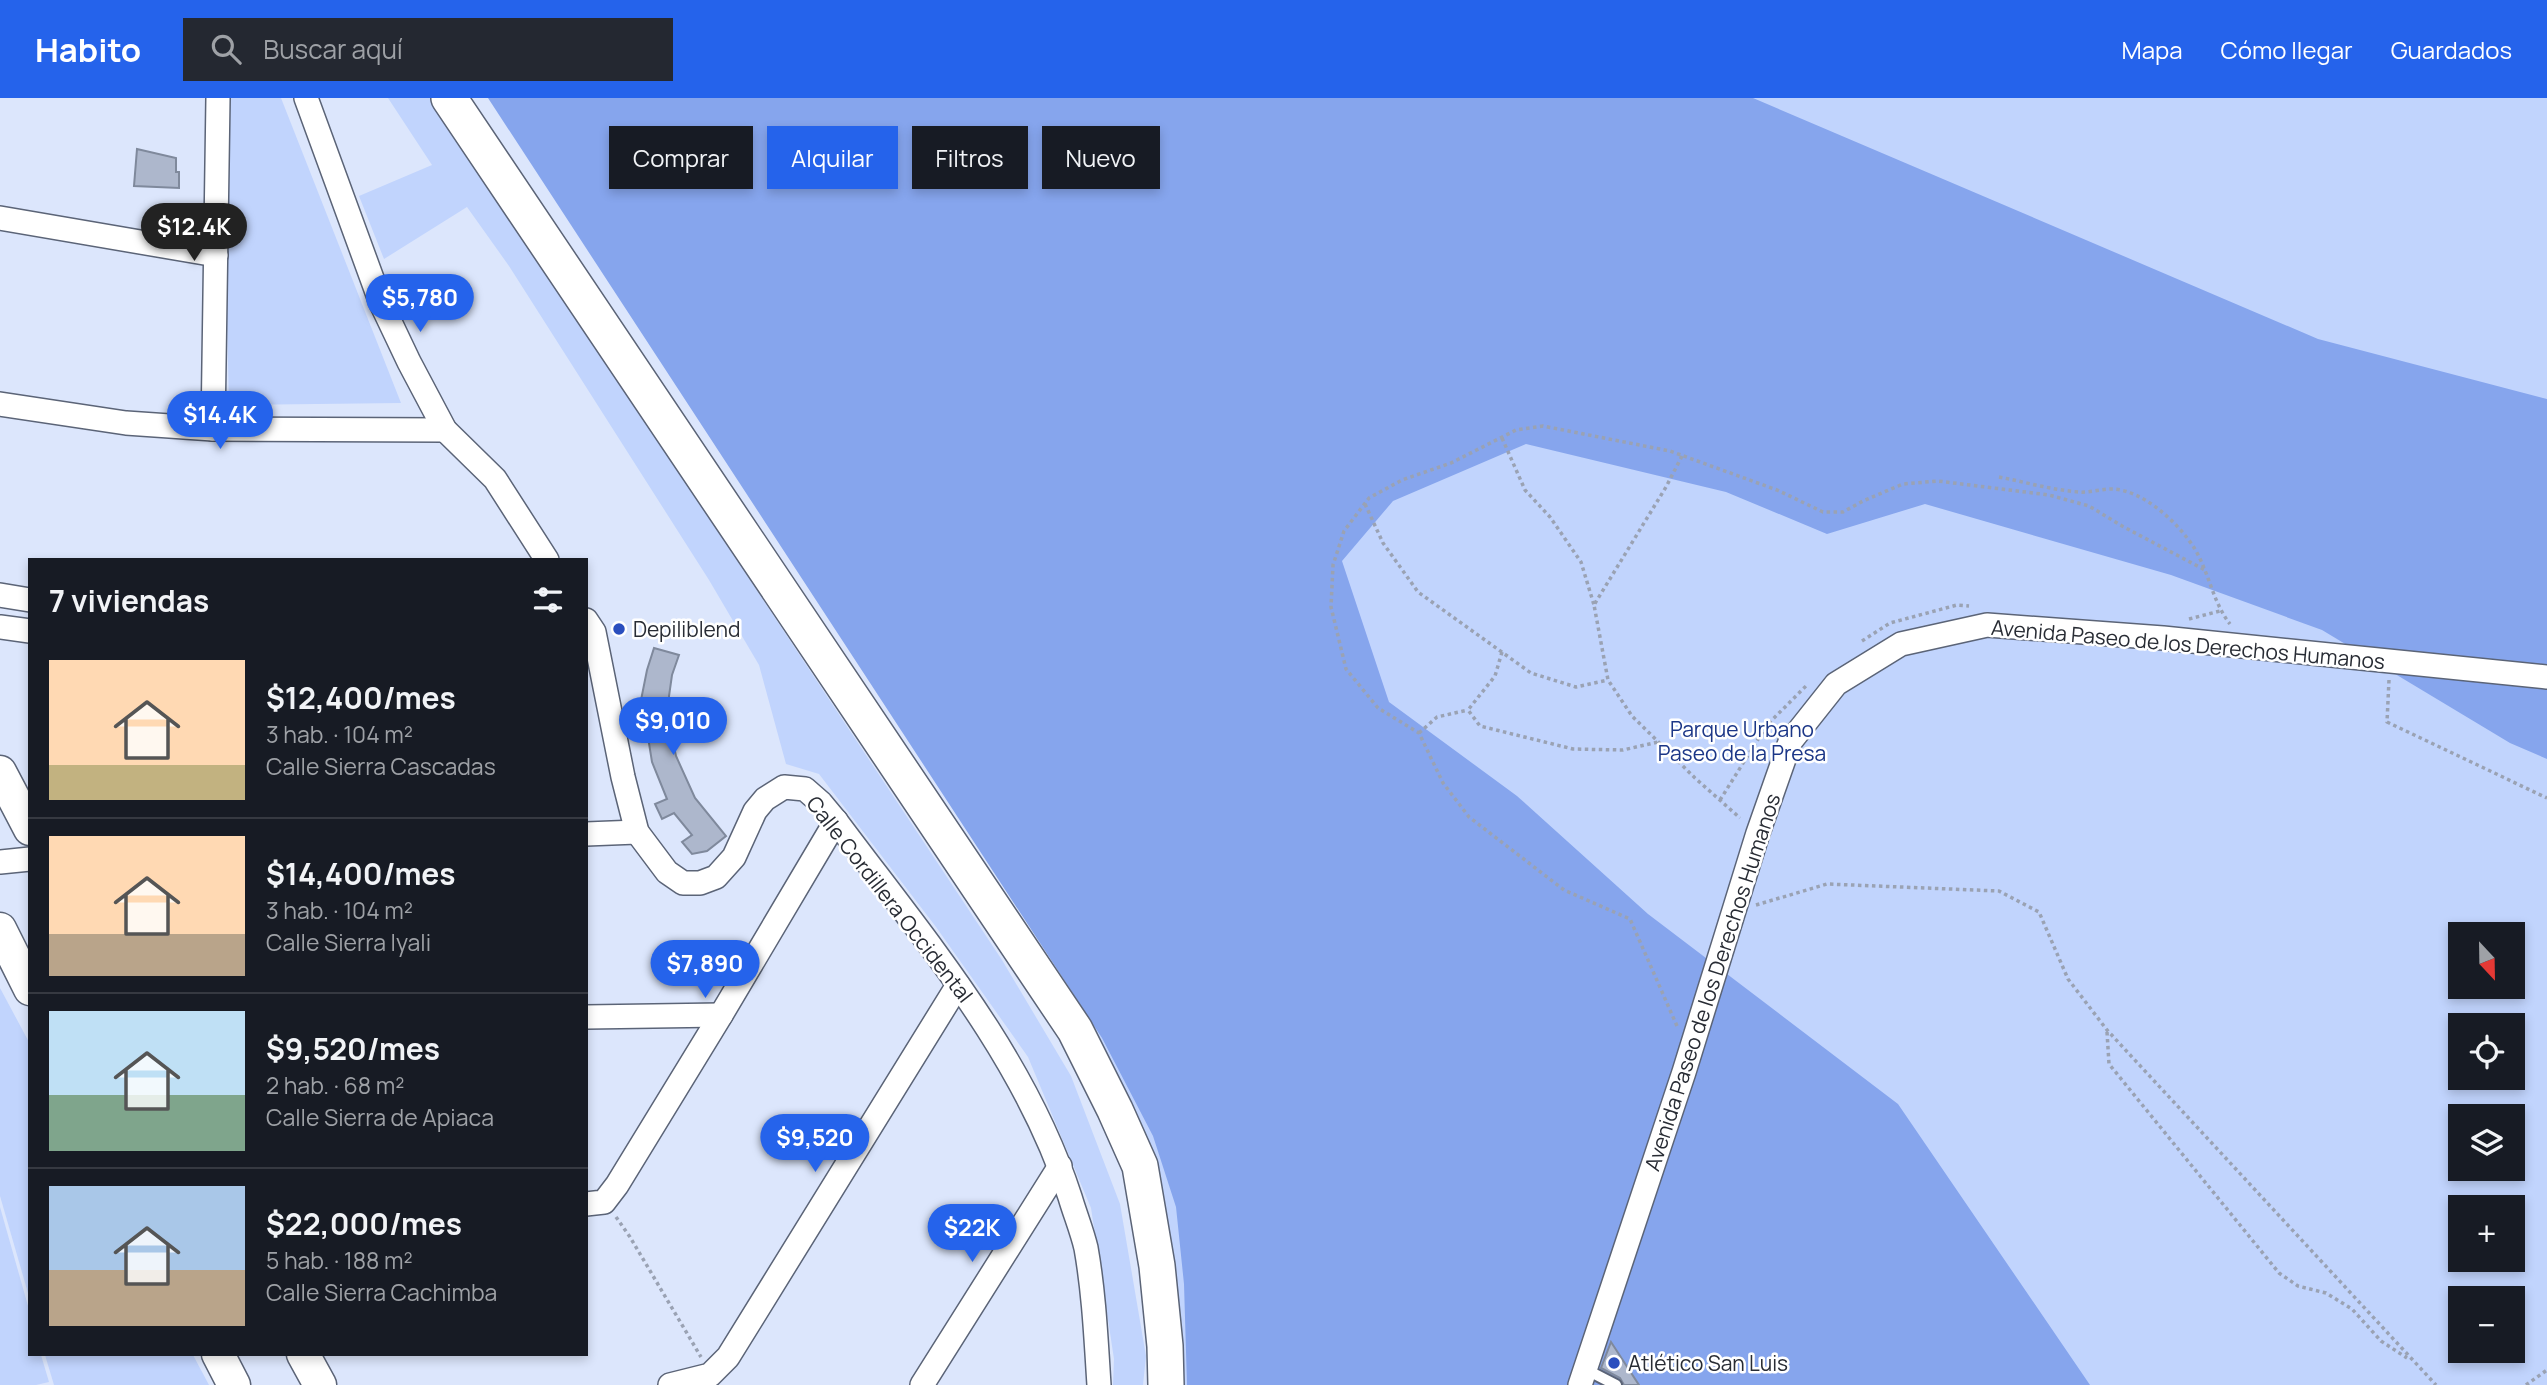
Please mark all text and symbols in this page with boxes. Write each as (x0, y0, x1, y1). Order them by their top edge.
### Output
search box (183, 18, 673, 81)
text: Habito (35, 27, 141, 72)
icon: search (207, 30, 245, 68)
text: Buscar aquí (263, 31, 403, 67)
text: Mapa (2122, 33, 2183, 66)
text: Cómo llegar (2221, 33, 2353, 66)
text: Guardados (2391, 33, 2512, 66)
chip: Comprar (609, 126, 753, 189)
chip: Alquilar (767, 126, 898, 189)
chip: Filtros (912, 126, 1028, 189)
chip: Nuevo (1042, 126, 1160, 189)
pin: $12.4K (137, 204, 251, 263)
text: $12.4K (157, 210, 231, 242)
pin: $5,780 (363, 274, 477, 334)
text: $5,780 (382, 281, 458, 313)
pin: $14.4K (163, 392, 277, 451)
text: $14.4K (183, 398, 257, 430)
text: 7 viviendas (49, 580, 209, 621)
icon: filters (529, 581, 567, 619)
street label: Avenida Paseo de los Derechos Humanos (1990, 613, 2386, 675)
place label: Depiliblend (633, 615, 740, 643)
marker: Depiliblend (611, 621, 627, 637)
text: $12,400/mes (266, 677, 456, 718)
icon: home (105, 688, 189, 772)
pin: $9,010 (616, 698, 730, 757)
text: $9,010 (635, 704, 711, 736)
park label: Parque Urbano Paseo de la Presa (1658, 715, 1826, 767)
text: 3 hab. · 104 m² (266, 718, 413, 750)
text: Calle Sierra Cascadas (266, 750, 496, 782)
street label: Calle Cordillera Occidental (801, 790, 979, 1008)
street label: Avenida Paseo de los Derechos Humanos (1638, 790, 1786, 1174)
text: $14,400/mes (266, 853, 456, 894)
icon: home (105, 864, 189, 948)
text: 3 hab. · 104 m² (266, 894, 413, 926)
north arrow (2448, 922, 2525, 999)
map controls (2448, 922, 2525, 1363)
text: Calle Sierra Iyali (266, 926, 431, 958)
pin: $7,890 (648, 940, 762, 1000)
text: $7,890 (667, 947, 743, 979)
button: locate (2448, 1013, 2525, 1090)
text: $9,520/mes (266, 1028, 440, 1069)
icon: home (105, 1039, 189, 1123)
text: 2 hab. · 68 m² (266, 1069, 404, 1101)
text: Calle Sierra de Apiaca (266, 1101, 494, 1133)
button: layers (2448, 1104, 2525, 1181)
pin: $9,520 (758, 1114, 872, 1174)
text: $9,520 (776, 1121, 854, 1153)
button: + (2448, 1195, 2525, 1272)
text: $22,000/mes (266, 1203, 462, 1244)
pin: $22K (931, 1204, 1013, 1264)
text: $22K (944, 1211, 1000, 1243)
icon: home (105, 1214, 189, 1298)
text: 5 hab. · 188 m² (266, 1244, 413, 1276)
text: Calle Sierra Cachimba (266, 1276, 497, 1308)
button: − (2448, 1286, 2525, 1363)
place label: Atlético San Luis (1628, 1349, 1788, 1377)
marker: Atlético San Luis (1606, 1355, 1622, 1371)

